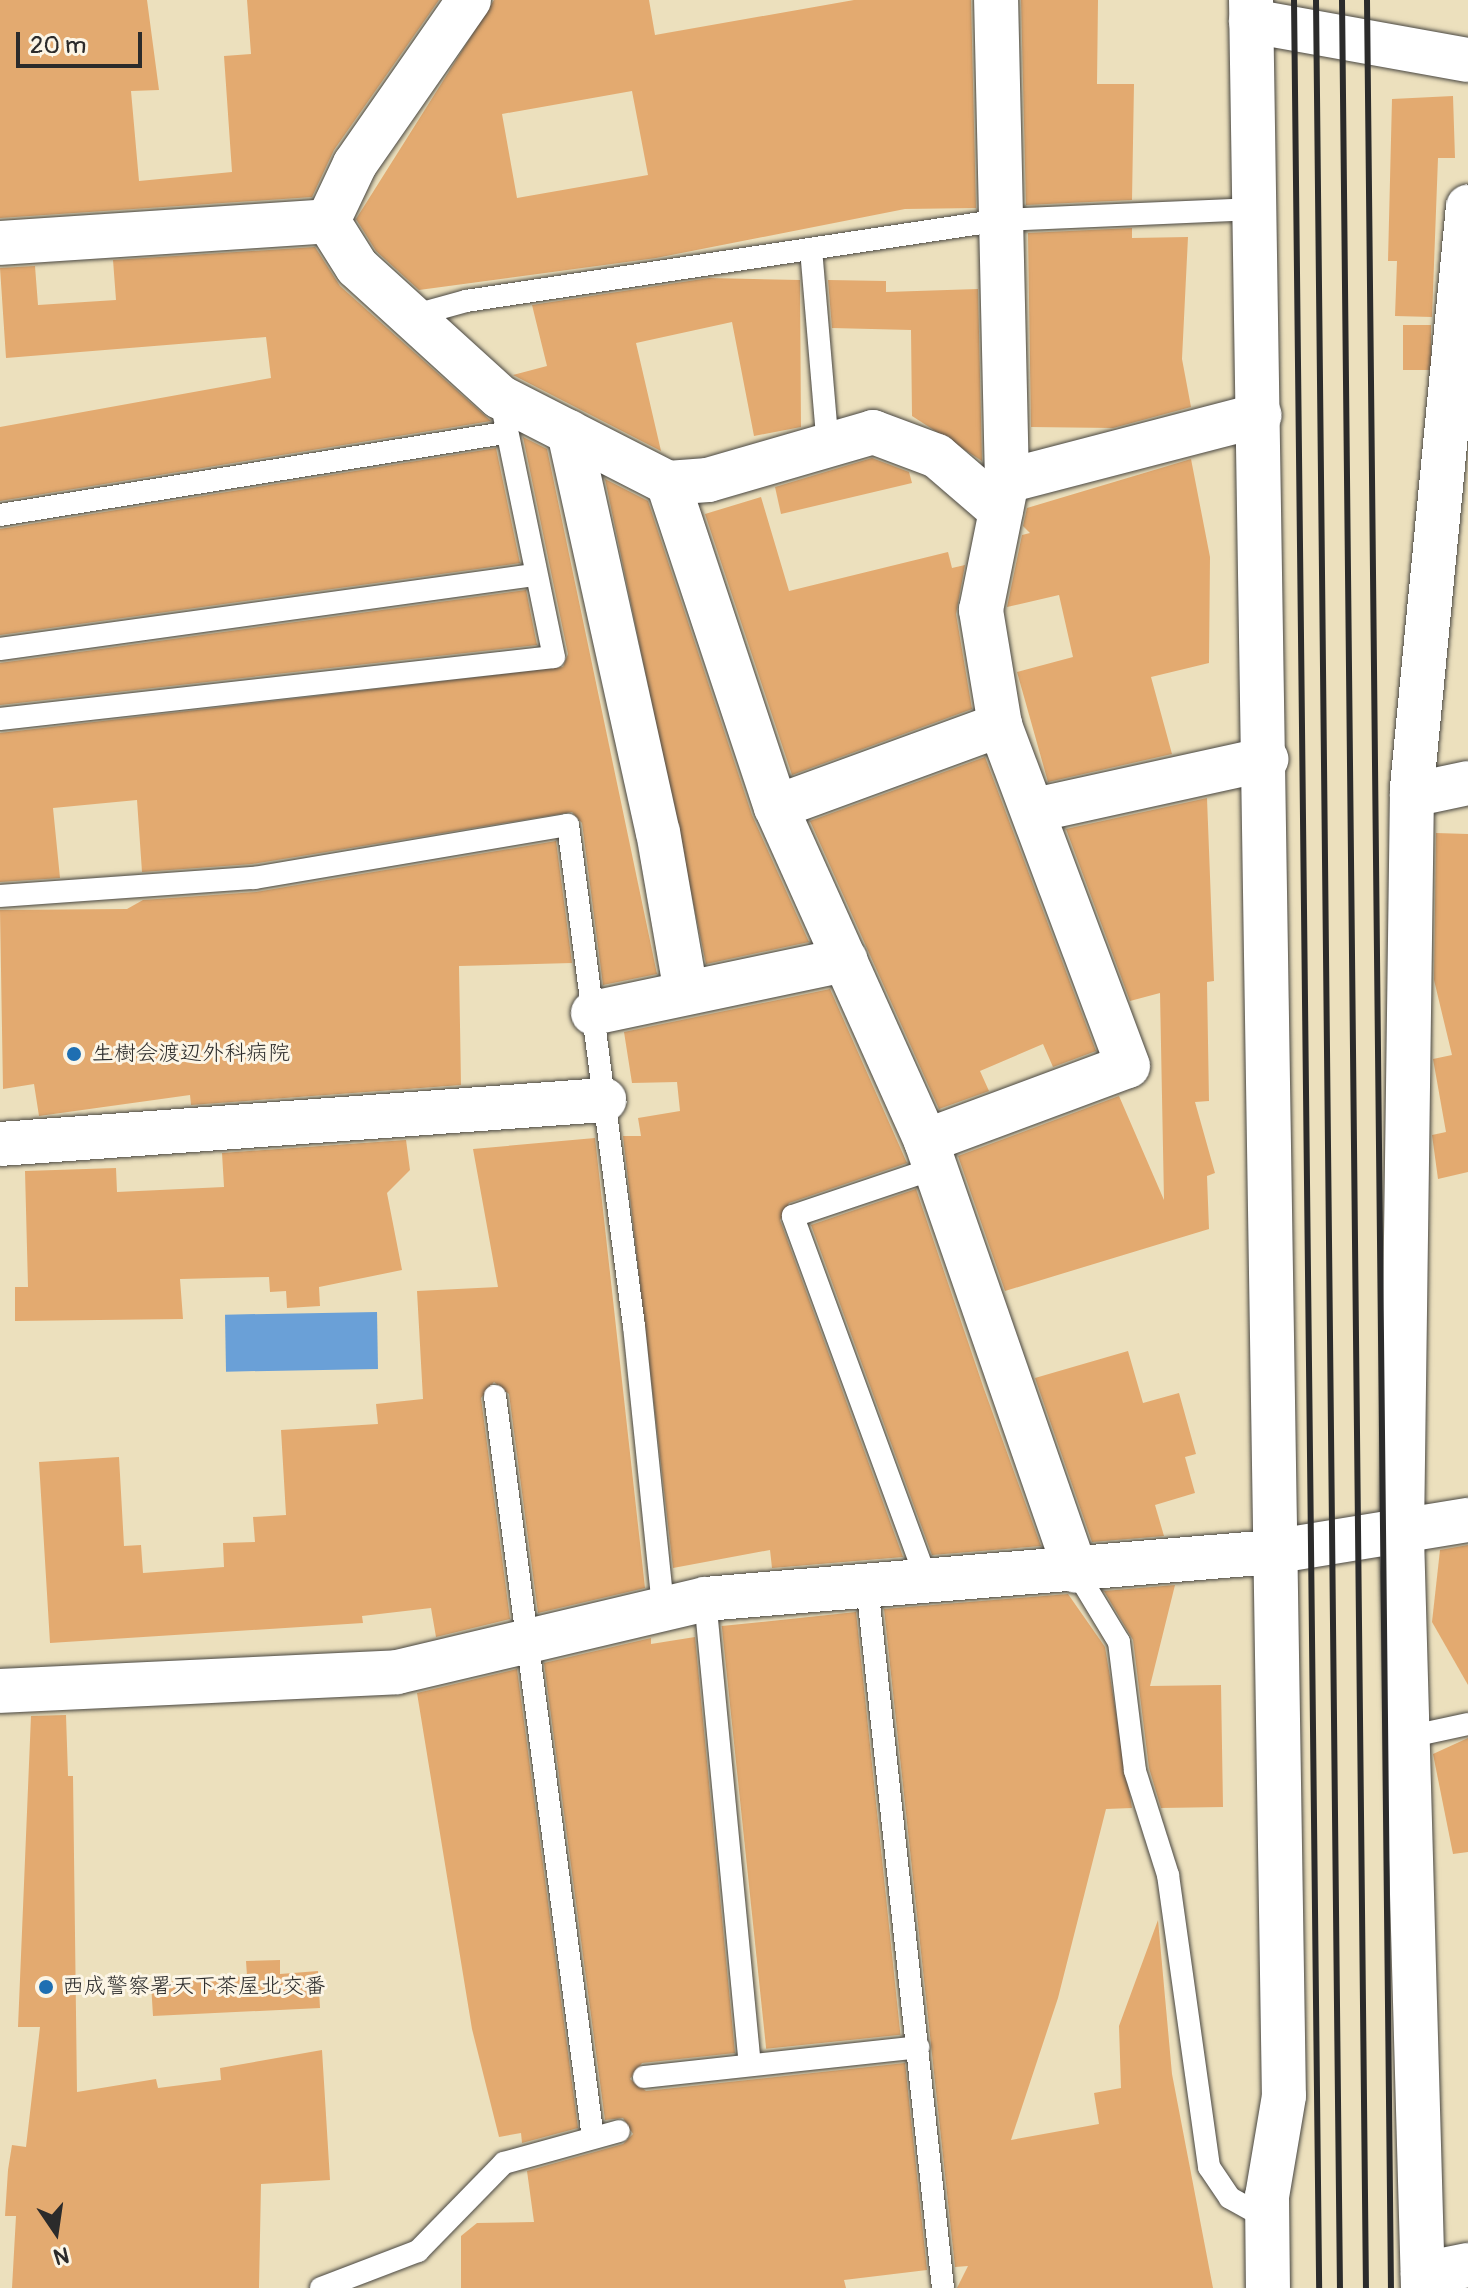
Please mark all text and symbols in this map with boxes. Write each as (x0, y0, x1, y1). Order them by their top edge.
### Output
scale bar (20, 16, 146, 66)
text: 20 m (30, 31, 86, 60)
place label: 生樹会渡辺外科病院 (92, 1041, 290, 1067)
marker: 生樹会渡辺外科病院 (63, 1043, 85, 1065)
place label: 西成警察署天下茶屋北交番 (62, 1974, 326, 2000)
marker: 西成警察署天下茶屋北交番 (37, 1978, 55, 1996)
north arrow (16, 2192, 96, 2272)
text: N (51, 2240, 72, 2271)

